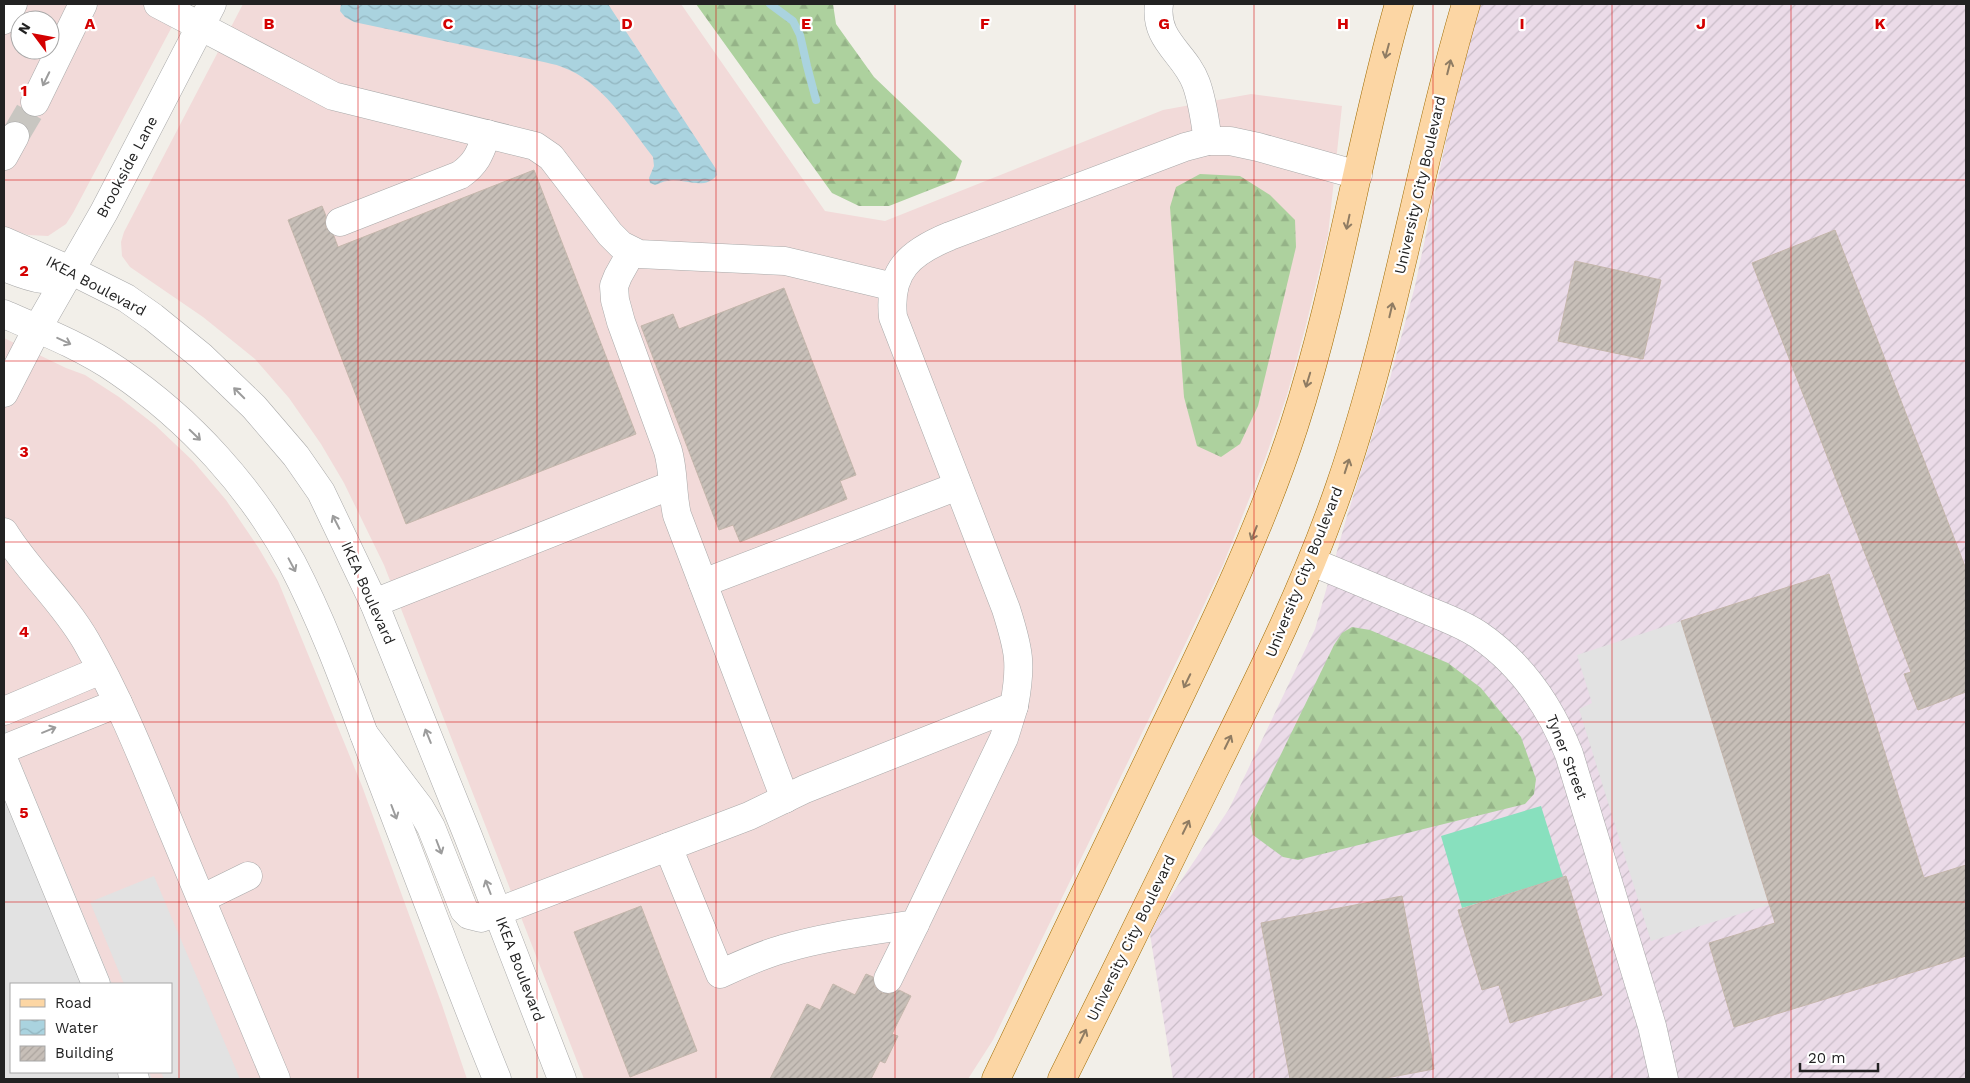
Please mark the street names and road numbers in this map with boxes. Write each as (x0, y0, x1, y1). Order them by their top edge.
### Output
street label: University City Boulevard (1391, 94, 1449, 276)
street label: Brookside Lane (93, 113, 161, 221)
street label: IKEA Boulevard (43, 252, 149, 320)
street label: University City Boulevard (1262, 484, 1346, 660)
street label: IKEA Boulevard (337, 539, 399, 647)
street label: Tyner Street (1543, 712, 1592, 803)
street label: University City Boulevard (1083, 852, 1179, 1024)
street label: IKEA Boulevard (492, 914, 548, 1024)

